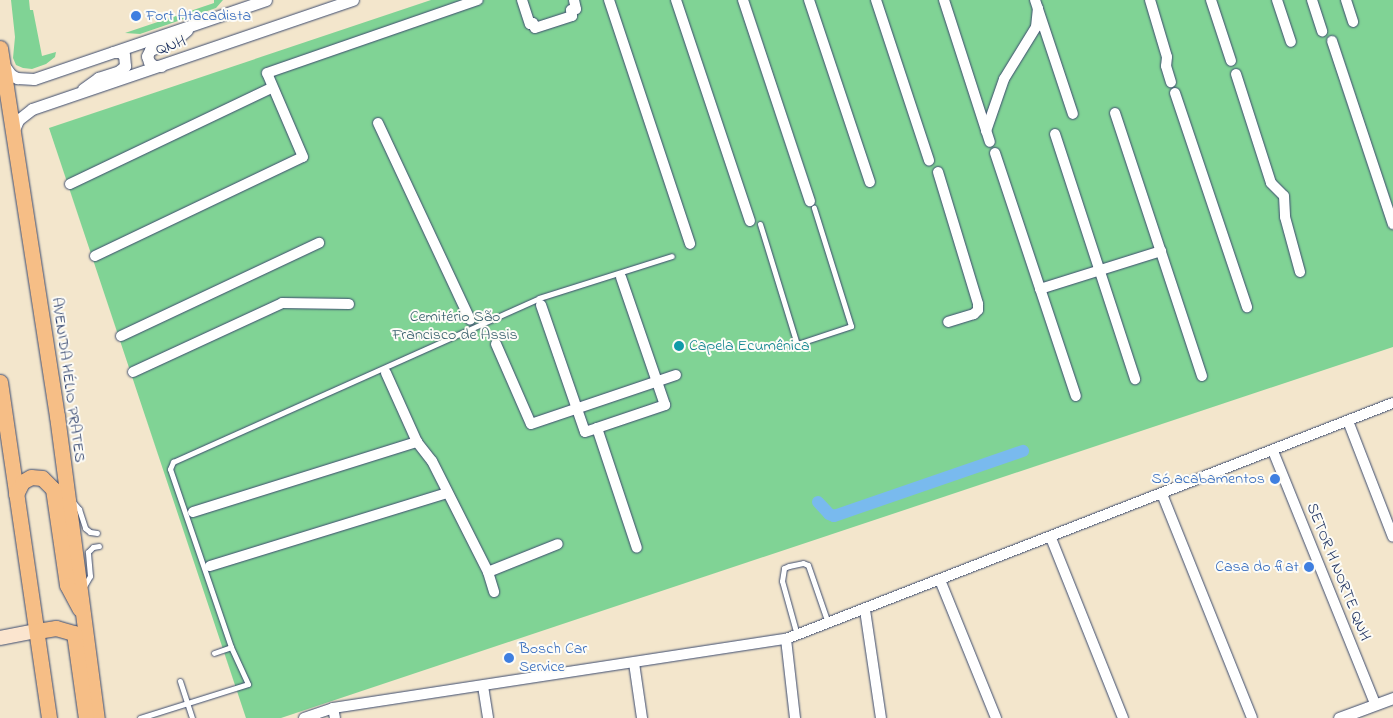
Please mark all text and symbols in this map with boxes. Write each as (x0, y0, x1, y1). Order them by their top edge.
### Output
place label: Fort Atacadista (146, 6, 251, 26)
marker: Fort Atacadista (130, 10, 142, 22)
street label: QNH (154, 32, 188, 60)
street label: AVENIDA HÉLIO PRATES (47, 296, 89, 464)
park label: Cemitério São Francisco de Assis (392, 307, 518, 345)
place label: Capela Ecumênica (689, 336, 810, 356)
marker: Capela Ecumênica (673, 340, 685, 352)
place label: Só acabamentos (1152, 469, 1265, 489)
marker: Só acabamentos (1269, 473, 1281, 485)
street label: SETOR H NORTE QNH (1302, 500, 1374, 644)
place label: Casa do fiat (1215, 557, 1299, 577)
marker: Casa do fiat (1303, 561, 1315, 573)
place label: Bosch Car Service (519, 639, 587, 677)
marker: Bosch Car Service (503, 652, 515, 664)

